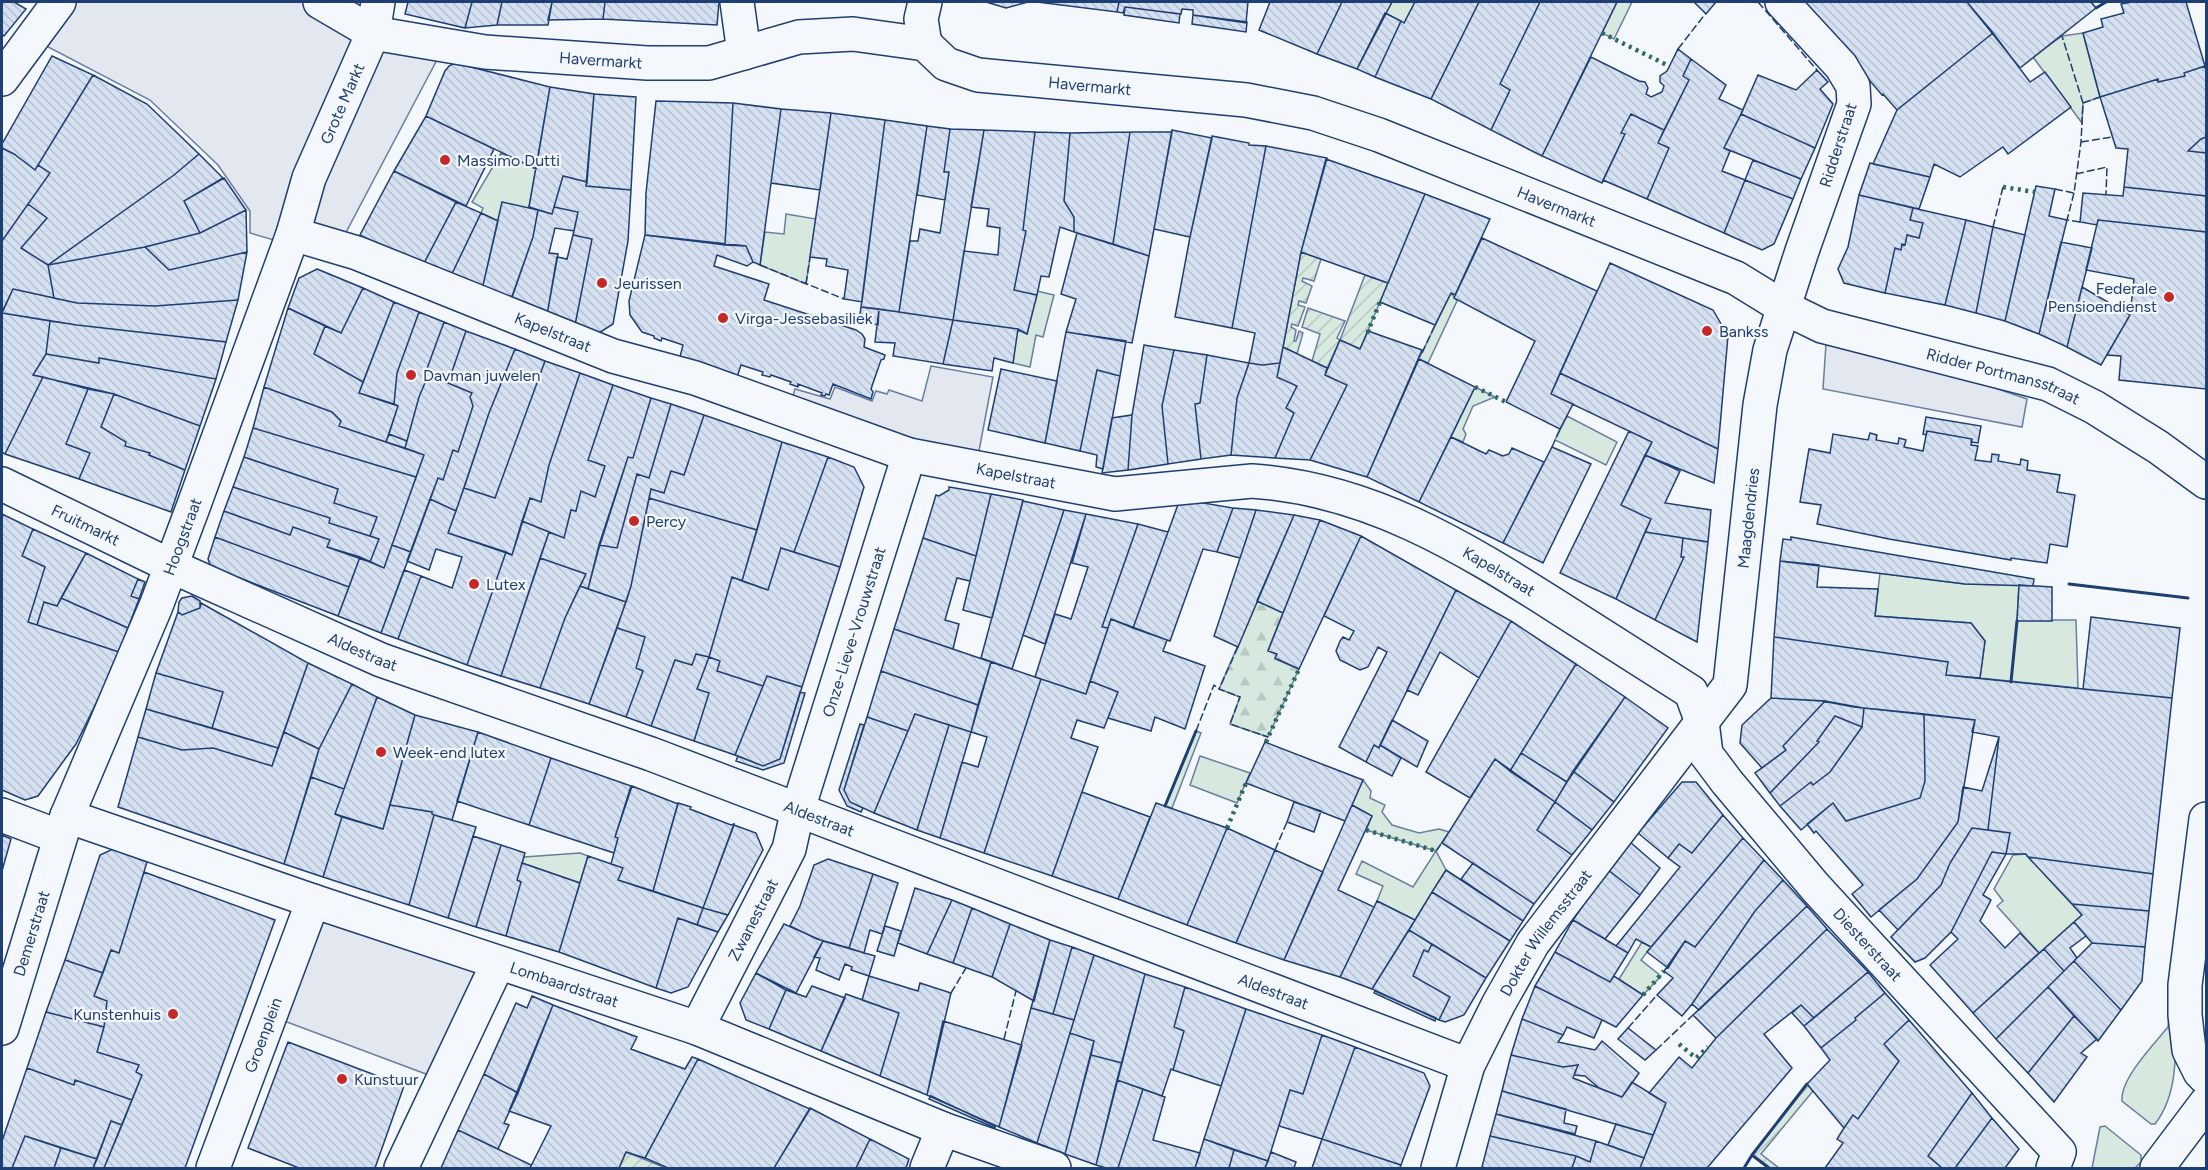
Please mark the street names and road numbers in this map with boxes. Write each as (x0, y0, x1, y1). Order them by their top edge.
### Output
street label: Havermarkt (558, 48, 643, 72)
street label: Grote Markt (316, 60, 368, 147)
street label: Havermarkt (1047, 72, 1132, 99)
street label: Ridderstraat (1815, 100, 1861, 190)
street label: Havermarkt (1514, 182, 1599, 230)
street label: Kapelstraat (512, 308, 594, 356)
street label: Ridder Portmansstraat (1924, 344, 2083, 408)
street label: Kapelstraat (975, 458, 1058, 492)
street label: Maagdendries (1733, 467, 1763, 569)
street label: Hoogstraat (159, 495, 205, 578)
street label: Fruitmarkt (48, 500, 123, 549)
street label: Kapelstraat (1460, 542, 1539, 600)
street label: Onze-Lieve-Vrouwstraat (818, 544, 889, 719)
street label: Aldestraat (325, 628, 400, 675)
street label: Aldestraat (781, 796, 857, 840)
street label: Dokter Willemsstraat (1495, 866, 1595, 999)
street label: Zwanestraat (724, 875, 782, 964)
street label: Demerstraat (9, 888, 53, 979)
street label: Diesterstraat (1830, 904, 1906, 985)
street label: Lombaardstraat (508, 957, 621, 1011)
street label: Aldestraat (1236, 969, 1312, 1013)
street label: Groenplein (240, 995, 286, 1075)

